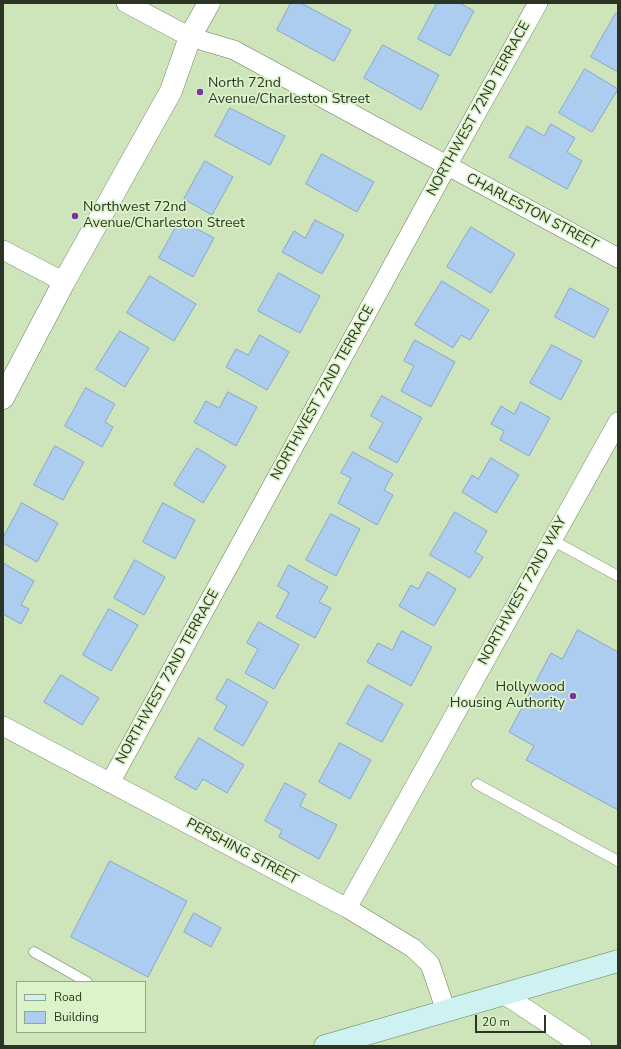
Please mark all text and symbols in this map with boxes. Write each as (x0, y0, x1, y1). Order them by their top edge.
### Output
street label: NORTHWEST 72ND TERRACE (424, 19, 534, 199)
place label: North 72nd Avenue/Charleston Street (208, 76, 370, 108)
marker: North 72nd Avenue/Charleston Street (195, 87, 205, 97)
street label: CHARLESTON STREET (463, 170, 601, 254)
place label: Northwest 72nd Avenue/Charleston Street (83, 200, 245, 232)
marker: Northwest 72nd Avenue/Charleston Street (70, 211, 80, 221)
street label: NORTHWEST 72ND TERRACE (268, 303, 378, 483)
street label: NORTHWEST 72ND WAY (475, 514, 571, 668)
street label: NORTHWEST 72ND TERRACE (113, 587, 223, 767)
place label: Hollywood Housing Authority (450, 680, 565, 712)
marker: Hollywood Housing Authority (568, 691, 578, 701)
street label: PERSHING STREET (183, 815, 301, 889)
legend (16, 981, 146, 1033)
text: Road (54, 989, 82, 1005)
scale bar (477, 1007, 548, 1033)
text: Building (54, 1009, 99, 1025)
text: 20 m (482, 1014, 510, 1030)

